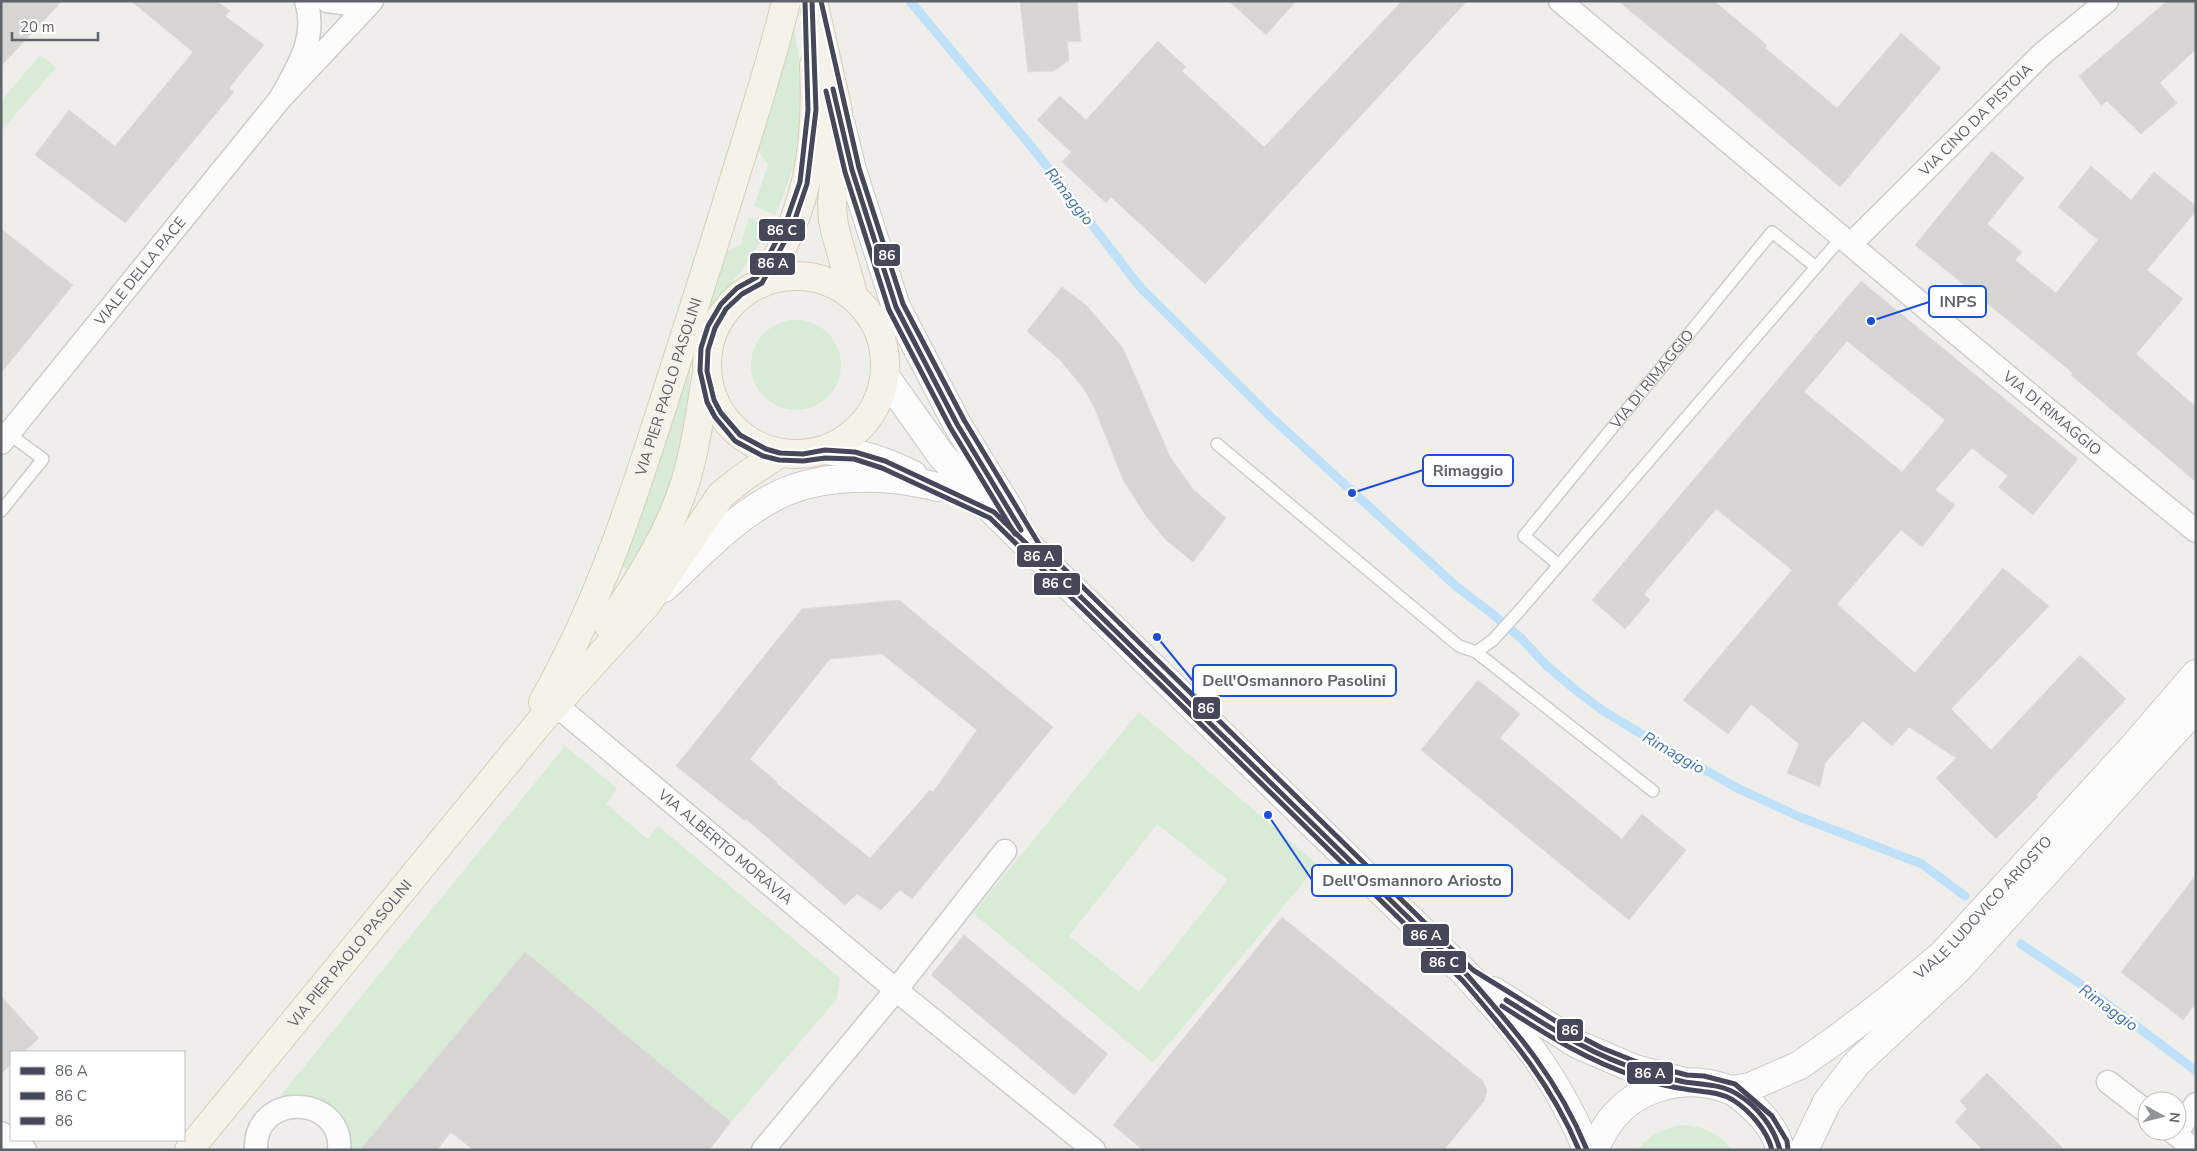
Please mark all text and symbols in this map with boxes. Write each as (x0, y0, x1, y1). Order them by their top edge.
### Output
scale bar (12, 10, 99, 42)
text: 20 m (20, 17, 55, 37)
street label: VIA CINO DA PISTOIA (1914, 59, 2037, 181)
water label: Rimaggio (1040, 163, 1099, 230)
street label: VIALE DELLA PACE (89, 213, 190, 331)
line badge: 86 C (758, 218, 806, 242)
text: 86 C (767, 221, 798, 240)
line badge: 86 (873, 243, 901, 267)
text: 86 (879, 246, 895, 265)
line badge: 86 A (749, 252, 796, 276)
text: 86 A (758, 254, 789, 273)
callout: INPS (1929, 286, 1986, 317)
text: INPS (1940, 291, 1977, 313)
street label: VIA PIER PAOLO PASOLINI (630, 295, 706, 479)
street label: VIA DI RIMAGGIO (1605, 325, 1698, 434)
street label: VIA DI RIMAGGIO (1998, 366, 2106, 460)
callout: Rimaggio (1423, 455, 1513, 486)
text: Rimaggio (1433, 460, 1503, 482)
line badge: 86 A (1016, 544, 1063, 568)
text: 86 A (1024, 547, 1055, 566)
line badge: 86 C (1033, 572, 1081, 596)
text: 86 C (1042, 574, 1073, 593)
callout: Dell'Osmannoro Pasolini (1193, 665, 1396, 696)
text: Dell'Osmannoro Pasolini (1202, 670, 1386, 692)
line badge: 86 (1192, 696, 1221, 720)
text: 86 (1198, 699, 1214, 718)
water label: Rimaggio (1639, 726, 1709, 779)
street label: VIA ALBERTO MORAVIA (653, 784, 797, 909)
street label: VIALE LUDOVICO ARIOSTO (1909, 832, 2056, 985)
callout: Dell'Osmannoro Ariosto (1312, 865, 1512, 896)
text: Dell'Osmannoro Ariosto (1322, 870, 1502, 892)
street label: VIA PIER PAOLO PASOLINI (283, 875, 417, 1032)
line badge: 86 A (1402, 923, 1450, 947)
text: 86 A (1411, 926, 1442, 945)
line badge: 86 C (1420, 950, 1467, 974)
text: 86 C (1429, 953, 1460, 972)
water label: Rimaggio (2074, 979, 2142, 1037)
line badge: 86 (1556, 1018, 1584, 1042)
text: 86 (1562, 1021, 1578, 1040)
legend (10, 1051, 185, 1141)
text: 86 A (55, 1061, 88, 1081)
line badge: 86 A (1626, 1061, 1674, 1085)
text: 86 A (1635, 1064, 1666, 1083)
text: 86 C (55, 1086, 87, 1106)
north arrow (2137, 1091, 2187, 1141)
text: 86 (55, 1111, 73, 1131)
text: N (2164, 1111, 2184, 1124)

